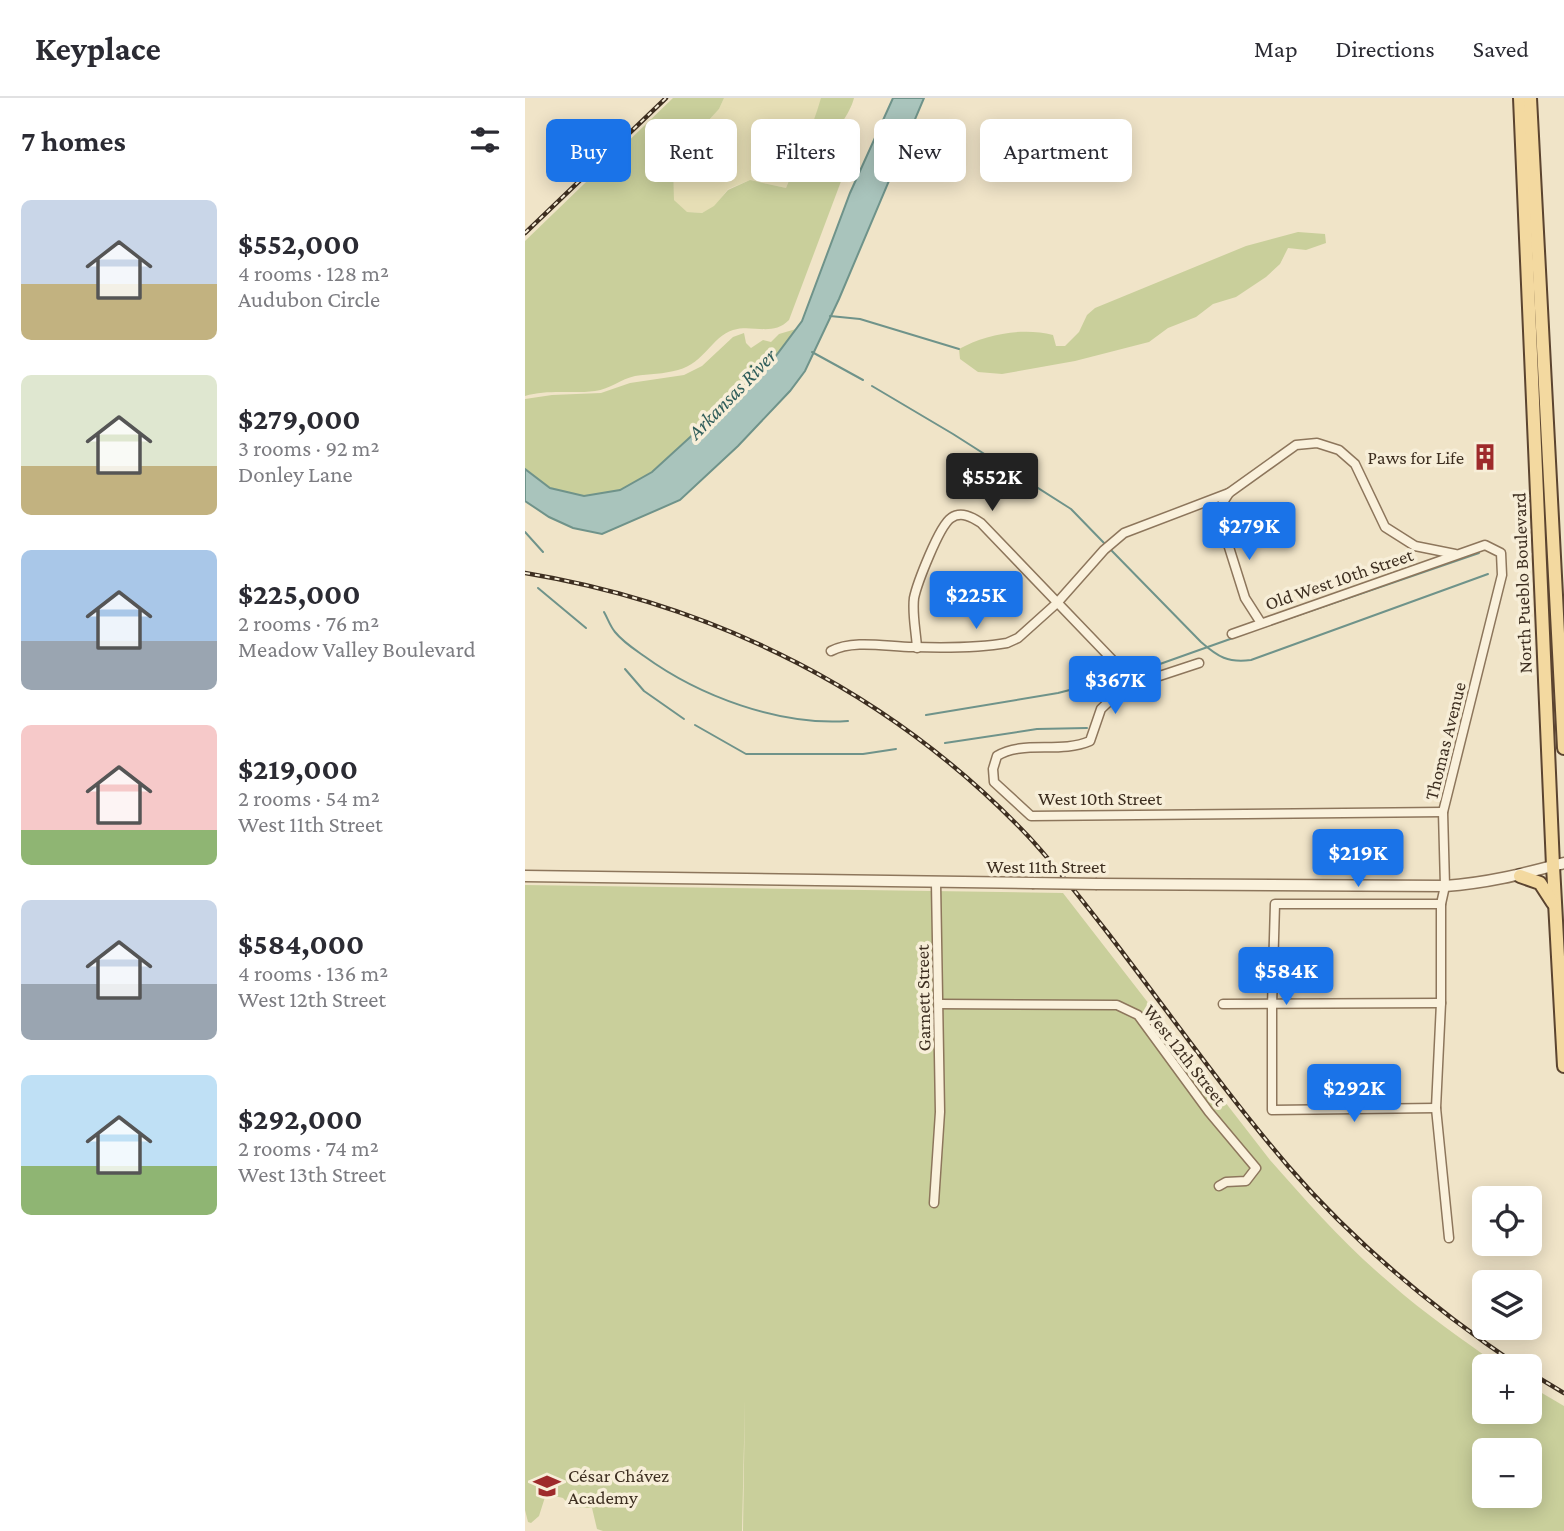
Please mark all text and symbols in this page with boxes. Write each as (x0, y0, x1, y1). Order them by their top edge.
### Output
text: Keyplace (35, 30, 161, 67)
text: Map (1254, 35, 1298, 62)
text: Directions (1336, 35, 1435, 62)
text: Saved (1473, 35, 1529, 62)
chip: Buy (546, 119, 631, 182)
chip: Rent (645, 119, 737, 182)
chip: Filters (751, 119, 860, 182)
chip: New (874, 119, 966, 182)
chip: Apartment (980, 119, 1132, 182)
icon: filters (466, 121, 504, 159)
text: 7 homes (21, 124, 126, 157)
text: $552,000 (238, 227, 360, 260)
icon: home (77, 228, 161, 312)
text: 4 rooms · 128 m² (238, 260, 389, 286)
text: Audubon Circle (238, 286, 380, 312)
water label: Arkansas River (682, 343, 782, 445)
text: $279,000 (238, 402, 361, 435)
icon: home (77, 403, 161, 487)
text: 3 rooms · 92 m² (238, 435, 379, 461)
building icon: Paws for Life (1470, 442, 1500, 472)
place label: Paws for Life (1368, 447, 1464, 468)
pin: $552K (943, 454, 1041, 513)
text: Donley Lane (238, 461, 353, 487)
text: $552K (962, 463, 1022, 489)
street label: North Pueblo Boulevard (1508, 492, 1536, 674)
pin: $279K (1200, 503, 1298, 562)
text: $279K (1218, 512, 1280, 538)
street label: Old West 10th Street (1262, 544, 1416, 614)
pin: $225K (927, 572, 1025, 631)
text: $225,000 (238, 577, 361, 610)
icon: home (77, 578, 161, 662)
text: $225K (946, 581, 1006, 607)
text: 2 rooms · 76 m² (238, 610, 379, 636)
text: Meadow Valley Boulevard (238, 636, 476, 662)
pin: $367K (1066, 656, 1164, 716)
text: $367K (1085, 666, 1145, 692)
street label: Thomas Avenue (1420, 680, 1470, 802)
text: $219,000 (238, 752, 358, 785)
icon: home (77, 753, 161, 837)
text: 2 rooms · 54 m² (238, 785, 380, 811)
street label: West 10th Street (1038, 788, 1163, 809)
text: West 11th Street (238, 811, 383, 837)
pin: $219K (1309, 830, 1407, 889)
text: $219K (1328, 839, 1388, 865)
street label: West 11th Street (986, 856, 1106, 877)
text: $584,000 (238, 927, 364, 960)
icon: home (77, 928, 161, 1012)
street label: Garnett Street (912, 944, 934, 1052)
pin: $584K (1237, 948, 1335, 1007)
text: $584K (1254, 957, 1318, 983)
text: 4 rooms · 136 m² (238, 960, 388, 986)
text: West 12th Street (238, 986, 386, 1012)
street label: West 12th Street (1139, 1000, 1231, 1110)
pin: $292K (1305, 1065, 1403, 1124)
text: $292K (1323, 1074, 1385, 1100)
text: $292,000 (238, 1102, 362, 1135)
icon: home (77, 1103, 161, 1187)
text: 2 rooms · 74 m² (238, 1135, 379, 1161)
text: West 13th Street (238, 1161, 386, 1187)
map controls (1472, 1186, 1542, 1508)
button: locate (1472, 1186, 1542, 1256)
button: layers (1472, 1270, 1542, 1340)
button: + (1472, 1354, 1542, 1424)
button: − (1472, 1438, 1542, 1508)
place label: César Chávez Academy (568, 1465, 669, 1508)
school or university icon: César Chávez Academy (532, 1471, 562, 1501)

